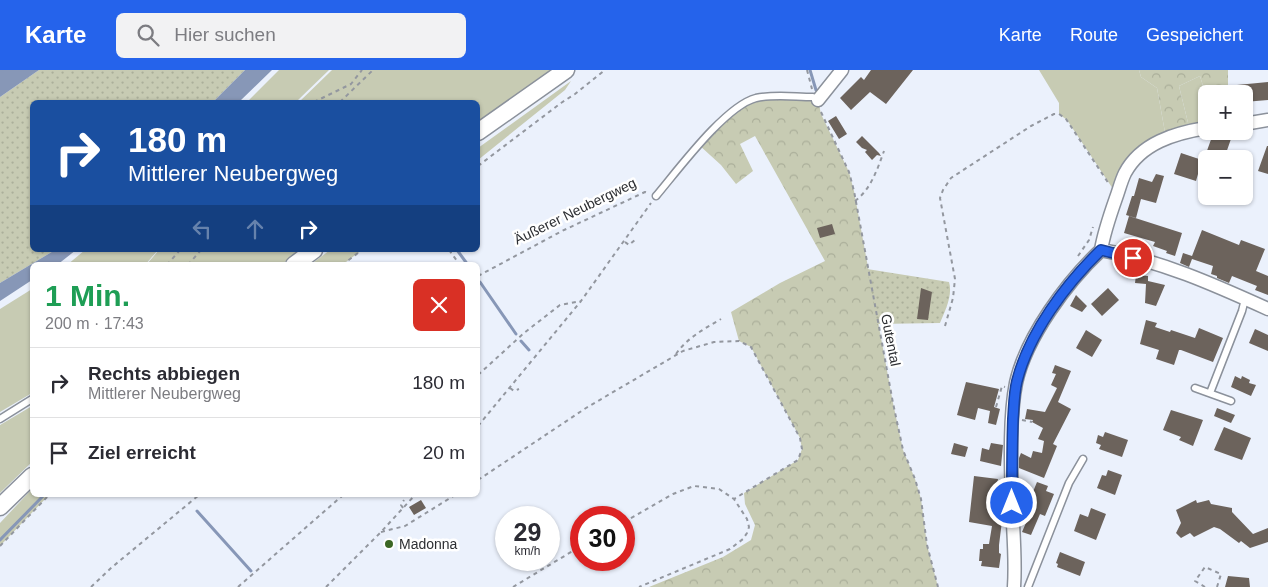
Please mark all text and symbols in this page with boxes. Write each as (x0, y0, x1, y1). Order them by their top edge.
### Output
search box (116, 13, 466, 58)
text: Karte (25, 21, 86, 48)
icon: search (134, 21, 162, 49)
text: Hier suchen (174, 24, 276, 45)
text: Karte (999, 25, 1042, 45)
text: Route (1070, 25, 1118, 45)
text: Gespeichert (1146, 25, 1243, 45)
map controls (1198, 85, 1253, 205)
button: + (1198, 85, 1253, 140)
icon: right (45, 120, 110, 185)
text: 180 m (128, 120, 227, 159)
button: − (1198, 150, 1253, 205)
text: Mittlerer Neubergweg (128, 161, 338, 186)
street label: Äußerer Neubergweg (511, 174, 639, 248)
icon: left (188, 215, 216, 243)
icon: ahead (241, 215, 269, 243)
icon: right (294, 215, 322, 243)
pin (1112, 237, 1154, 279)
icon: arrive (1119, 244, 1147, 272)
text: 1 Min. (45, 279, 130, 312)
button: close (413, 279, 465, 331)
street label: Gutental (878, 312, 904, 368)
text: 200 m · 17:43 (45, 315, 144, 332)
text: Rechts abbiegen (88, 363, 240, 384)
icon: right (45, 369, 73, 397)
text: 180 m (412, 372, 465, 393)
text: Mittlerer Neubergweg (88, 385, 241, 402)
icon: arrive (45, 439, 73, 467)
text: Ziel erreicht (88, 442, 196, 463)
text: 20 m (423, 442, 465, 463)
position arrow (985, 476, 1037, 528)
speed limit sign: 30 (570, 506, 635, 571)
text: 29 (514, 518, 541, 546)
place label: Madonna (399, 536, 458, 552)
marker: Madonna (383, 538, 395, 550)
text: km/h (514, 544, 541, 558)

